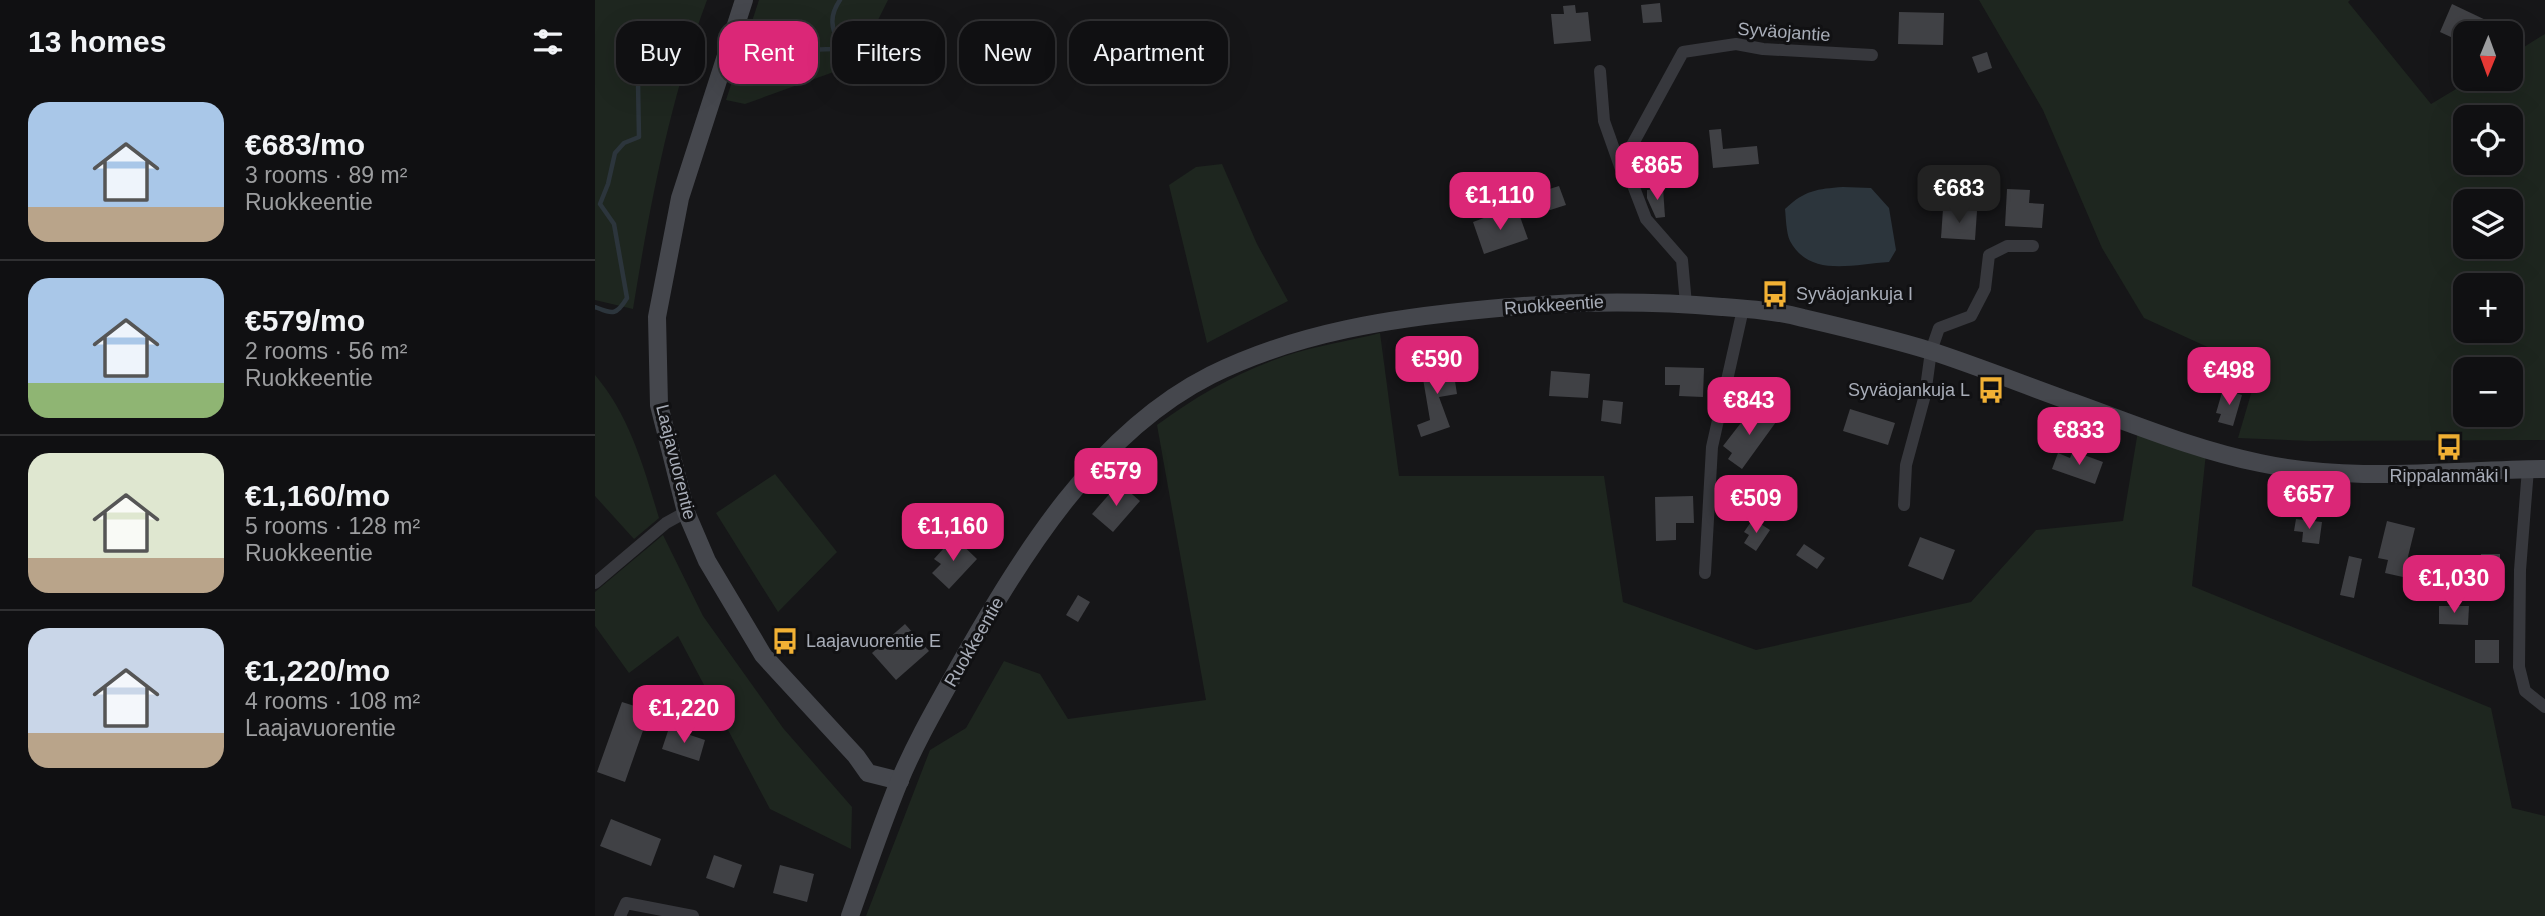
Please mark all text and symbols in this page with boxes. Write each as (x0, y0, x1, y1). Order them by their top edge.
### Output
street label: Syväojantie (1737, 19, 1831, 45)
chip: Buy (616, 21, 705, 84)
chip: Rent (719, 21, 818, 84)
chip: Filters (832, 21, 945, 84)
chip: New (959, 21, 1055, 84)
chip: Apartment (1069, 21, 1228, 84)
north arrow (2453, 21, 2523, 91)
map controls (2453, 21, 2523, 427)
icon: filters (529, 23, 567, 61)
text: 13 homes (28, 25, 166, 58)
button: locate (2453, 105, 2523, 175)
text: €683/mo (245, 128, 365, 161)
icon: home (84, 130, 168, 214)
pin: €865 (1616, 142, 1698, 202)
text: €865 (1631, 152, 1683, 178)
text: 3 rooms · 89 m² (245, 162, 407, 188)
pin: €683 (1918, 166, 2000, 225)
pin: €1,110 (1443, 173, 1557, 232)
text: €683 (1933, 175, 1985, 201)
text: €1,110 (1465, 182, 1535, 208)
text: Ruokkeentie (245, 189, 373, 215)
button: layers (2453, 189, 2523, 259)
button: + (2453, 273, 2523, 343)
bus stop icon: Syväojankuja I (1760, 279, 1790, 309)
place label: Syväojankuja I (1796, 284, 1913, 304)
street label: Ruokkeentie (1503, 292, 1605, 318)
text: €579/mo (245, 304, 365, 337)
icon: home (84, 306, 168, 390)
pin: €590 (1396, 336, 1478, 396)
text: 2 rooms · 56 m² (245, 338, 407, 364)
text: €590 (1411, 346, 1463, 372)
pin: €498 (2188, 348, 2270, 407)
text: €498 (2203, 357, 2255, 383)
button: − (2453, 357, 2523, 427)
text: Ruokkeentie (245, 365, 373, 391)
bus stop icon: Syväojankuja L (1976, 375, 2006, 405)
pin: €843 (1708, 378, 1790, 437)
place label: Syväojankuja L (1848, 380, 1970, 400)
text: €843 (1723, 387, 1775, 413)
street label: Laajavuorentie (652, 402, 700, 522)
pin: €833 (2038, 407, 2120, 467)
text: €833 (2053, 417, 2105, 443)
bus stop icon: Rippalanmäki I (2434, 432, 2464, 462)
pin: €579 (1075, 448, 1157, 508)
text: €579 (1090, 458, 1142, 484)
place label: Rippalanmäki I (2389, 466, 2509, 486)
pin: €657 (2268, 472, 2350, 531)
pin: €509 (1715, 476, 1797, 535)
text: €1,160/mo (245, 479, 390, 512)
icon: home (84, 481, 168, 565)
text: €657 (2283, 481, 2335, 507)
text: €509 (1730, 485, 1782, 511)
pin: €1,160 (896, 504, 1010, 563)
text: 5 rooms · 128 m² (245, 513, 420, 539)
text: €1,160 (918, 513, 988, 539)
text: Ruokkeentie (245, 540, 373, 566)
pin: €1,030 (2397, 556, 2511, 615)
text: €1,030 (2419, 565, 2489, 591)
street label: Ruokkeentie (940, 594, 1008, 690)
bus stop icon: Laajavuorentie E (770, 626, 800, 656)
place label: Laajavuorentie E (806, 631, 941, 651)
text: €1,220/mo (245, 654, 390, 687)
icon: home (84, 656, 168, 740)
pin: €1,220 (627, 686, 741, 745)
text: 4 rooms · 108 m² (245, 688, 420, 714)
text: €1,220 (649, 695, 719, 721)
text: Laajavuorentie (245, 715, 396, 741)

